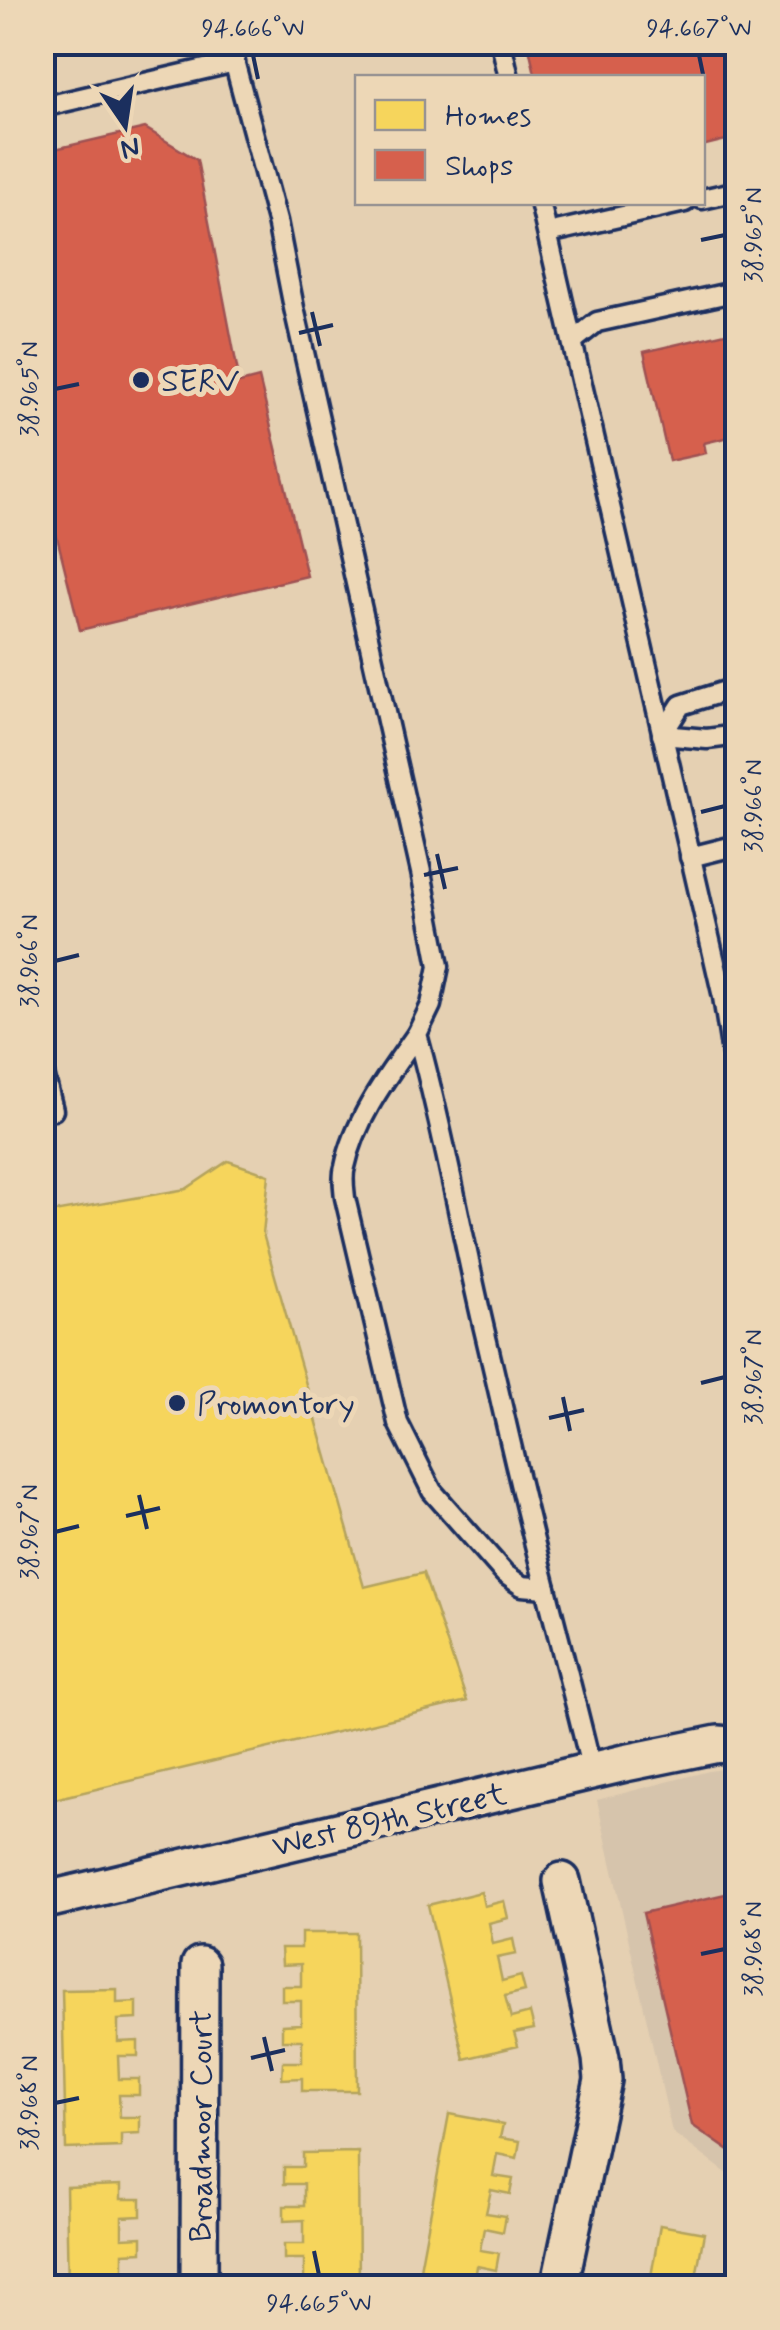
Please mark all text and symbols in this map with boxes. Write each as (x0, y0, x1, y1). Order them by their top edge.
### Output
text: 94.666°W (202, 13, 304, 46)
text: 94.667°W (646, 13, 752, 46)
north arrow (75, 75, 175, 175)
legend (355, 75, 705, 205)
text: Homes (445, 97, 531, 136)
text: N (117, 127, 143, 167)
text: Shops (445, 147, 513, 186)
text: 38.965°N (738, 187, 771, 283)
text: 38.965°N (14, 341, 47, 437)
place label: SERV (161, 361, 240, 403)
marker: SERV (130, 369, 152, 391)
text: 38.966°N (738, 759, 771, 853)
text: 38.966°N (14, 914, 47, 1008)
text: 38.967°N (738, 1329, 771, 1425)
place label: Promontory (197, 1384, 355, 1426)
marker: Promontory (166, 1392, 188, 1414)
text: 38.967°N (14, 1484, 47, 1580)
street label: West 89th Street (268, 1774, 511, 1868)
text: 38.968°N (738, 1901, 771, 1997)
street label: Broadmoor Court (181, 2010, 223, 2242)
text: 38.968°N (14, 2055, 47, 2151)
text: 94.665°W (267, 2288, 371, 2321)

